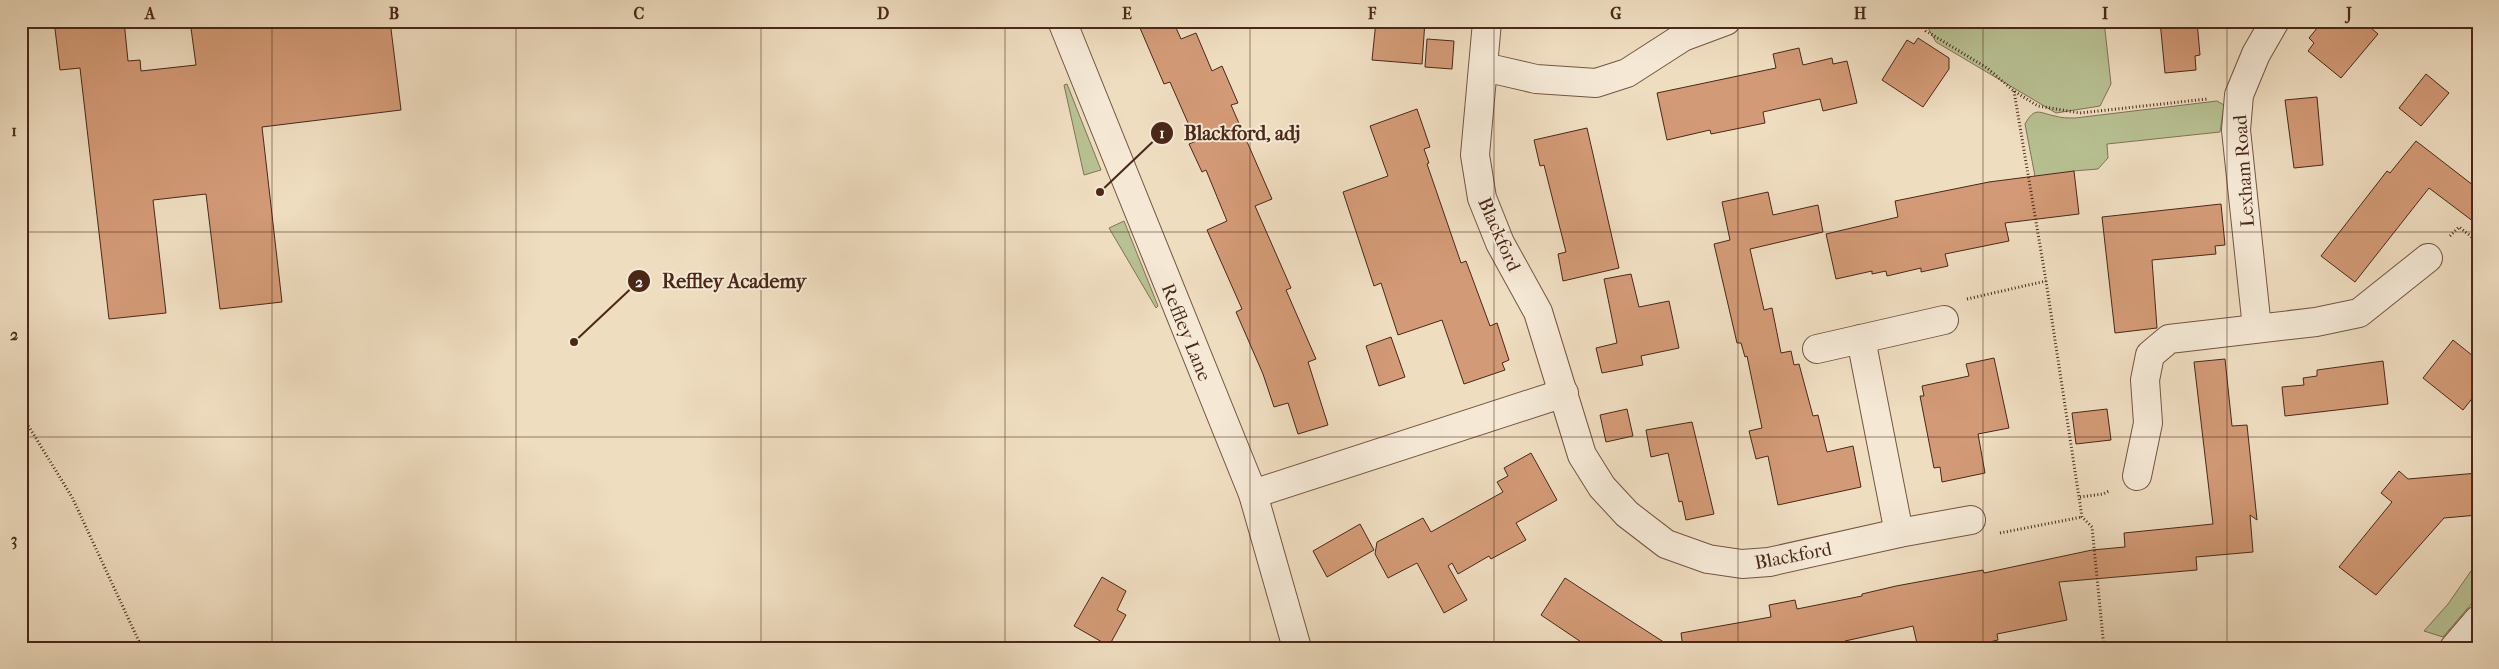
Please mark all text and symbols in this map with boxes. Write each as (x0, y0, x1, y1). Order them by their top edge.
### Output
text: A (144, 4, 156, 23)
text: B (389, 4, 399, 23)
text: C (634, 4, 645, 23)
text: D (877, 4, 889, 23)
text: E (1122, 4, 1132, 23)
text: F (1367, 4, 1377, 23)
text: G (1610, 4, 1622, 23)
text: H (1854, 4, 1867, 23)
text: I (2102, 4, 2109, 23)
text: J (2344, 4, 2352, 24)
street label: Lexham Road (2229, 113, 2259, 228)
callout: Blackford, adj (1149, 115, 1311, 150)
text: 1 (11, 121, 17, 140)
text: Blackford, adj (1184, 122, 1300, 145)
text: 1 (1159, 124, 1165, 142)
street label: Blackford (1473, 194, 1525, 275)
callout: Reffley Academy (627, 264, 816, 299)
text: Reffley Academy (662, 270, 807, 293)
text: 2 (635, 273, 643, 291)
street label: Reffley Lane (1157, 280, 1216, 384)
text: 2 (10, 325, 18, 344)
text: 3 (11, 530, 17, 550)
street label: Blackford (1753, 538, 1834, 574)

